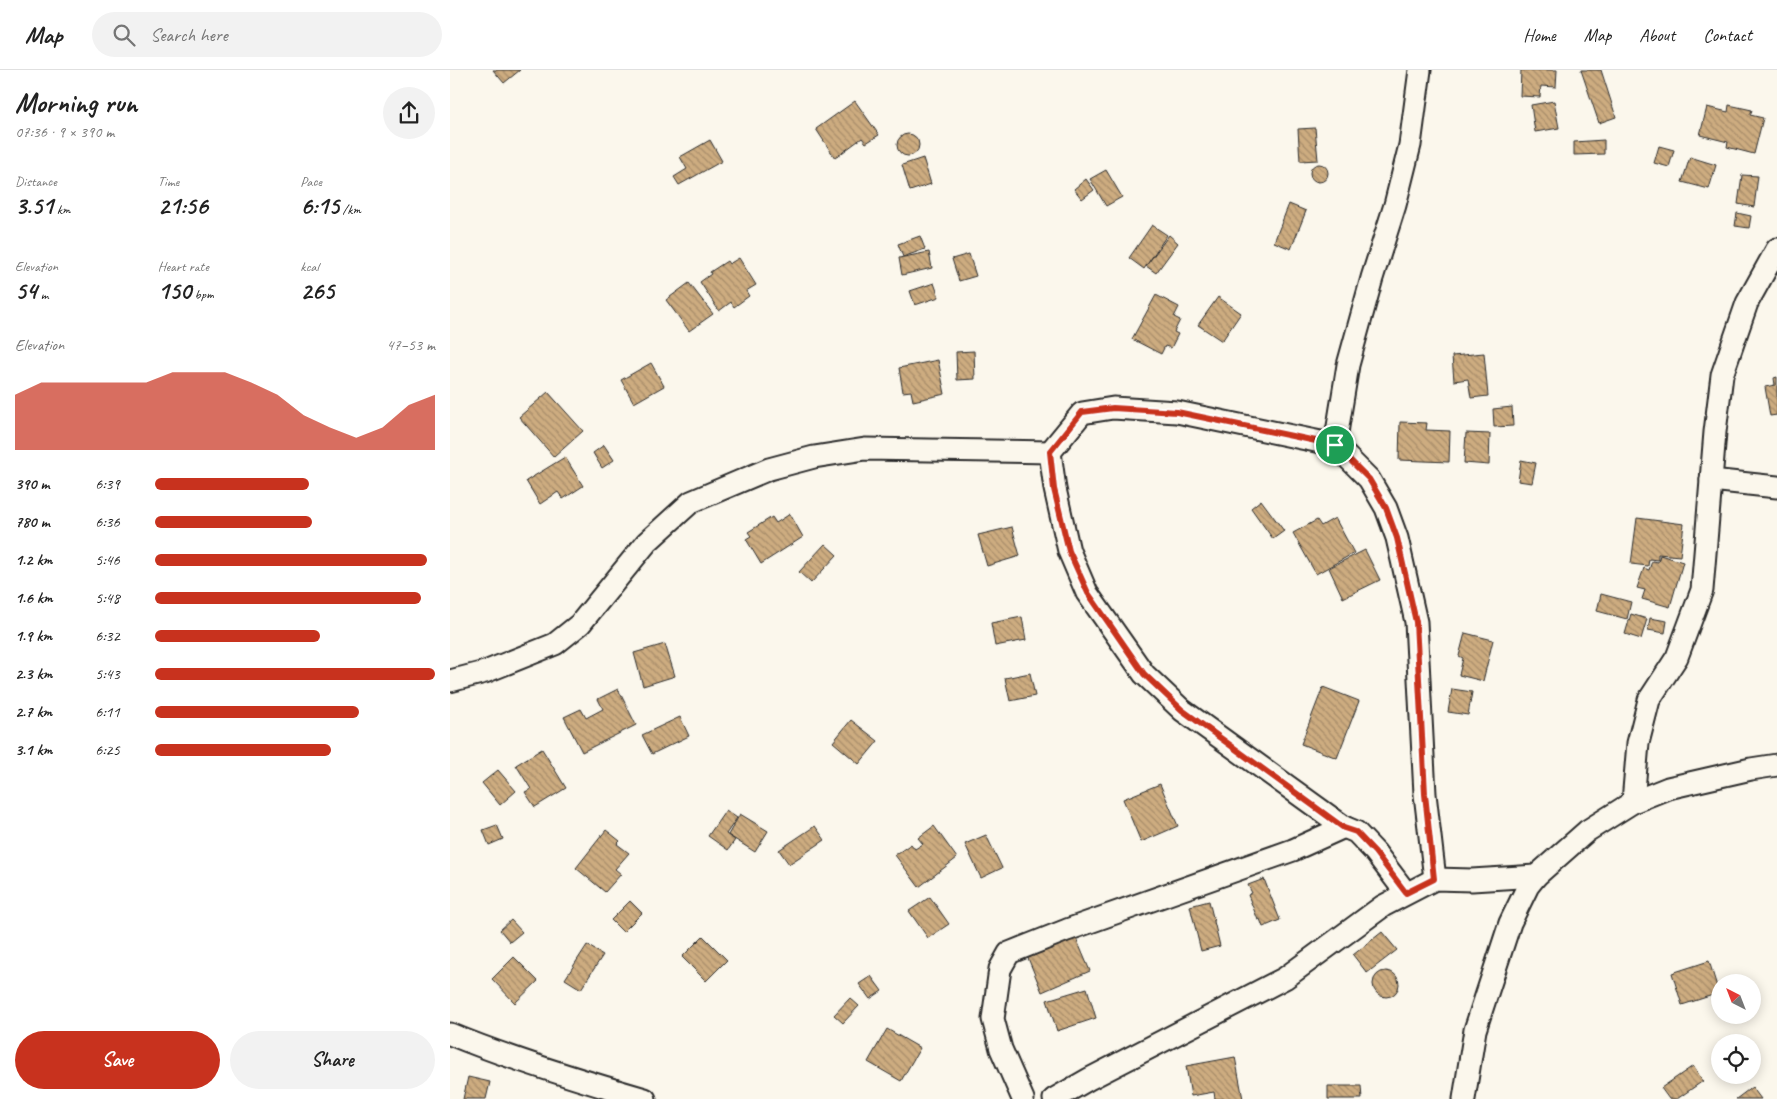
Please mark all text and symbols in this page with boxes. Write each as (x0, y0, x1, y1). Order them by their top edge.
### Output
search box (92, 12, 442, 57)
text: Map (25, 20, 62, 50)
icon: search (110, 21, 138, 49)
text: Search here (150, 23, 228, 47)
text: Home (1523, 24, 1556, 46)
text: Map (1584, 24, 1611, 46)
text: About (1639, 24, 1675, 46)
text: Contact (1703, 24, 1752, 46)
text: Morning run (15, 85, 137, 120)
button: share (383, 87, 435, 139)
text: 07:36 · 9 × 390 m (15, 122, 114, 142)
text: Distance (15, 173, 57, 190)
text: Time (158, 173, 179, 190)
text: Pace (300, 173, 322, 190)
text: 3.51 (15, 190, 53, 222)
text: 21:56 (158, 190, 208, 222)
text: 6:15 (300, 190, 339, 222)
text: km (53, 201, 70, 218)
text: /km (339, 201, 361, 218)
text: Elevation (15, 258, 58, 275)
text: Heart rate (158, 258, 209, 275)
text: kcal (300, 258, 319, 275)
text: 54 (15, 275, 37, 307)
text: 150 (158, 275, 191, 307)
text: 265 (300, 275, 334, 307)
text: m (37, 286, 48, 303)
text: bpm (191, 286, 214, 303)
text: Elevation (15, 335, 64, 355)
text: 47–53 m (386, 335, 435, 355)
pin (1314, 424, 1356, 466)
icon: arrive (1321, 431, 1349, 459)
text: 390 m (15, 474, 49, 494)
text: 6:39 (95, 474, 120, 494)
text: 780 m (15, 512, 50, 532)
text: 6:36 (95, 512, 120, 532)
text: 1.2 km (15, 550, 52, 570)
text: 5:46 (95, 550, 120, 570)
text: 1.6 km (15, 588, 53, 608)
text: 5:48 (95, 588, 120, 608)
text: 1.9 km (15, 626, 52, 646)
text: 6:32 (95, 626, 120, 646)
text: 2.3 km (15, 664, 52, 684)
text: 5:43 (95, 664, 120, 684)
text: 2.7 km (15, 702, 52, 722)
text: 6:11 (95, 702, 120, 722)
text: 3.1 km (15, 740, 52, 760)
text: 6:25 (95, 740, 120, 760)
north arrow (1711, 974, 1761, 1024)
map controls (1711, 974, 1761, 1084)
button: Save (15, 1031, 220, 1089)
button: Share (230, 1031, 435, 1089)
button: locate (1711, 1034, 1761, 1084)

